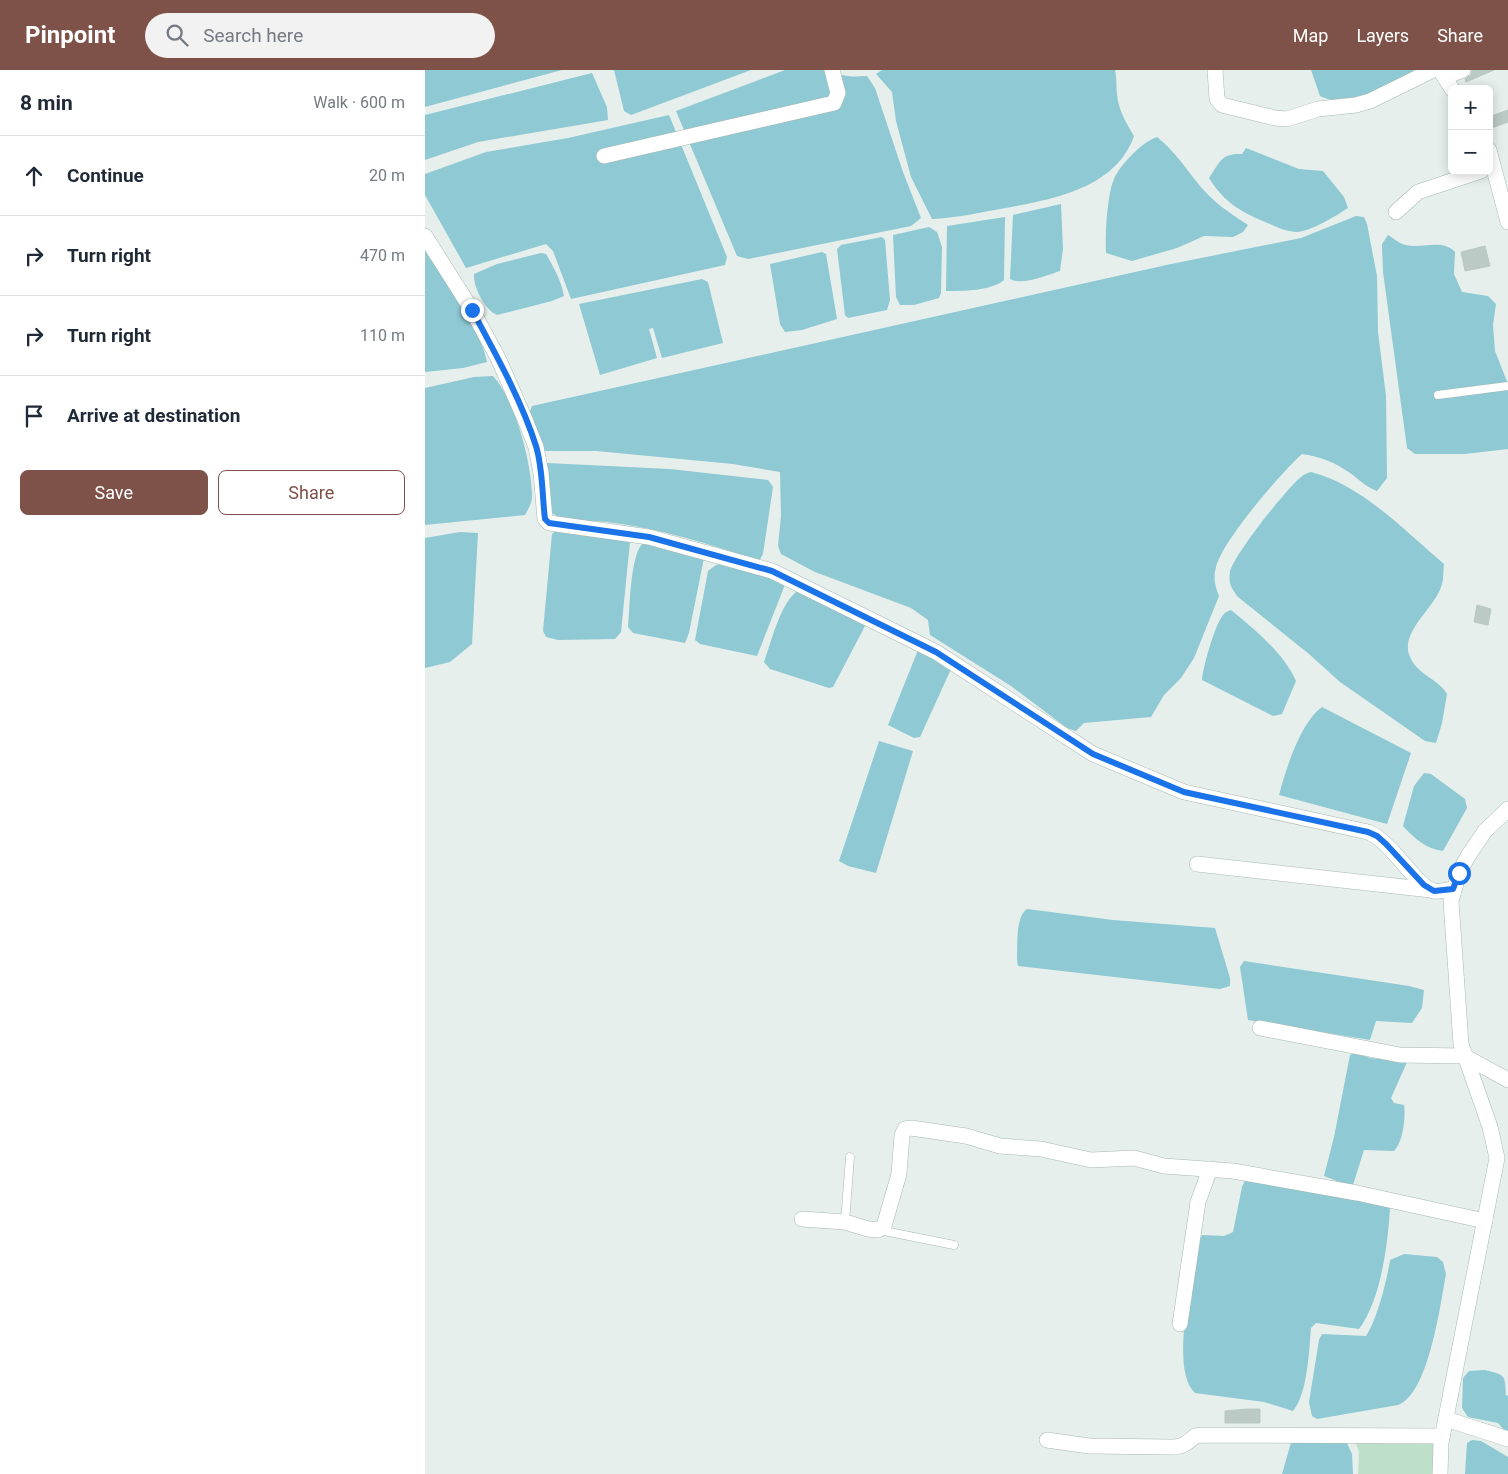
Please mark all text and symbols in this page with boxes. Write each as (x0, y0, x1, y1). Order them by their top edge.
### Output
search box (145, 13, 495, 58)
text: Pinpoint (25, 21, 115, 49)
icon: search (163, 21, 191, 49)
text: Search here (203, 24, 303, 47)
text: Map (1293, 25, 1328, 46)
text: Layers (1356, 25, 1409, 46)
text: Share (1437, 25, 1483, 46)
map controls (1448, 85, 1493, 175)
button: + (1448, 85, 1493, 130)
text: 8 min (20, 91, 73, 115)
text: Walk · 600 m (313, 93, 405, 112)
button: − (1448, 130, 1493, 175)
icon: ahead (20, 162, 48, 190)
text: Continue (67, 164, 144, 187)
text: 20 m (369, 166, 405, 185)
icon: right (20, 242, 48, 270)
text: Turn right (67, 244, 151, 267)
text: 470 m (360, 246, 405, 265)
route end (461, 299, 484, 322)
icon: right (20, 322, 48, 350)
text: Turn right (67, 324, 151, 347)
text: 110 m (360, 326, 405, 345)
icon: arrive (20, 402, 48, 430)
text: Arrive at destination (67, 404, 240, 427)
button: Save (20, 470, 208, 515)
button: Share (218, 470, 405, 515)
route start (1448, 862, 1471, 885)

